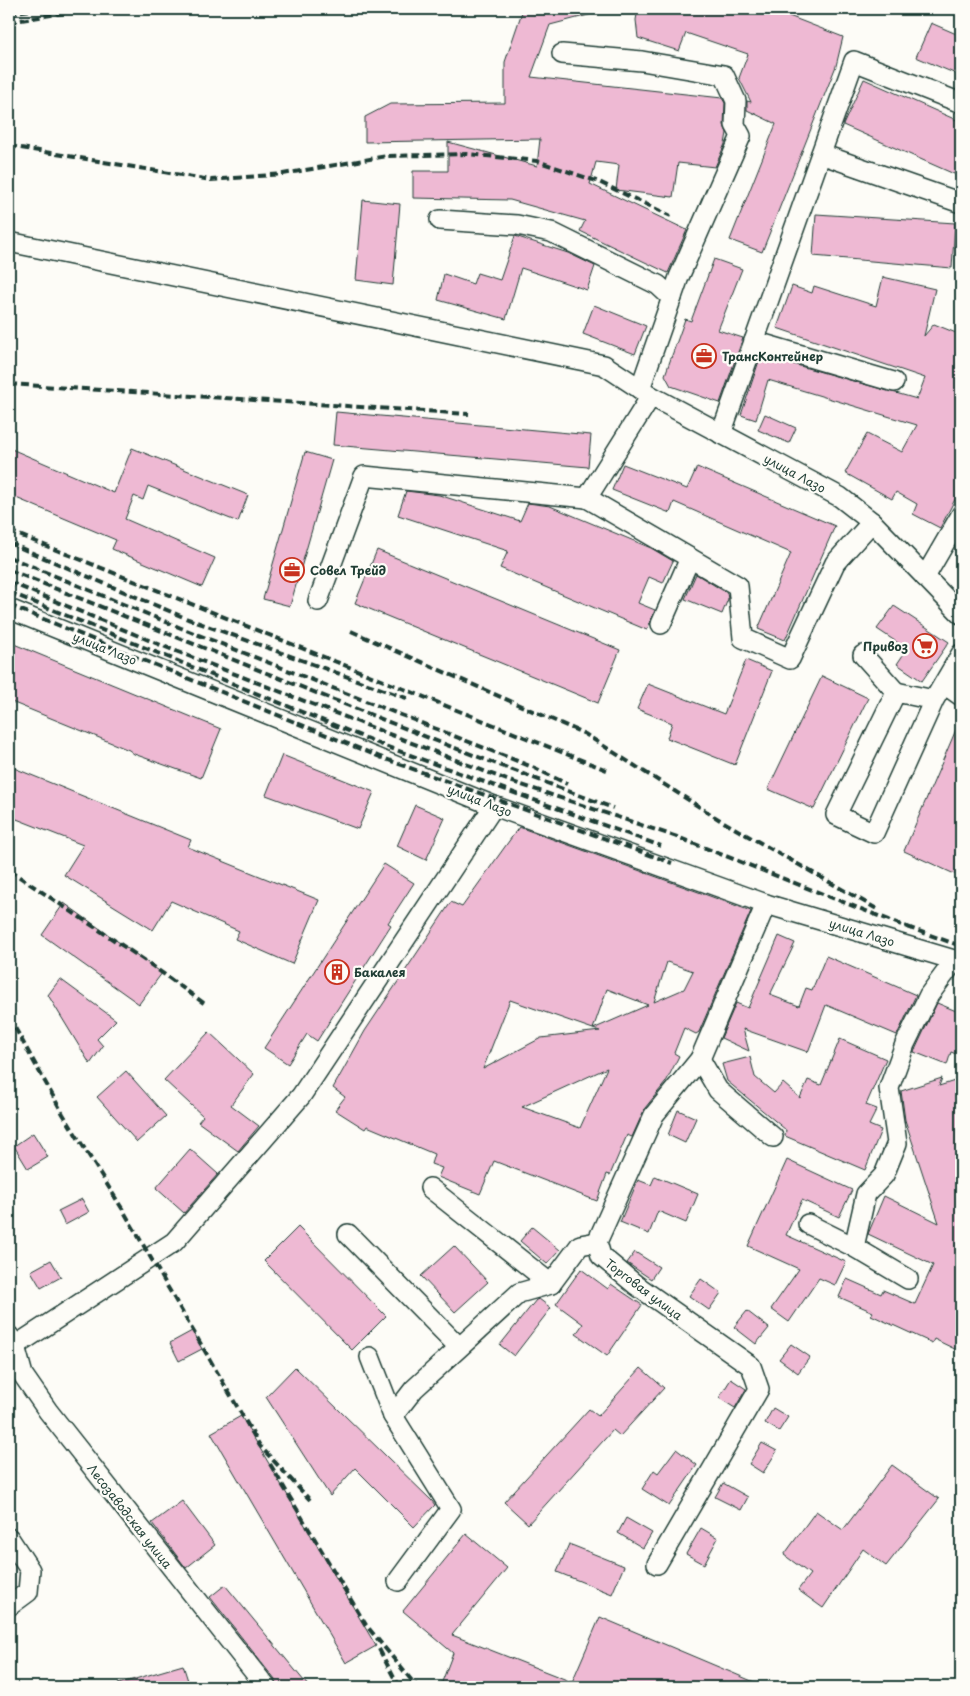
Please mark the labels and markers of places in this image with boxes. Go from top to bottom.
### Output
office icon: ТрансКонтейнер [691,343,717,369]
place label: ТрансКонтейнер [722,347,823,365]
office icon: Совел Трейд [279,557,305,583]
place label: Совел Трейд [310,561,386,579]
supermarket icon: Привоз [912,633,938,659]
place label: Привоз [863,637,908,655]
building icon: Бакалея [324,959,350,985]
place label: Бакалея [354,963,406,981]

